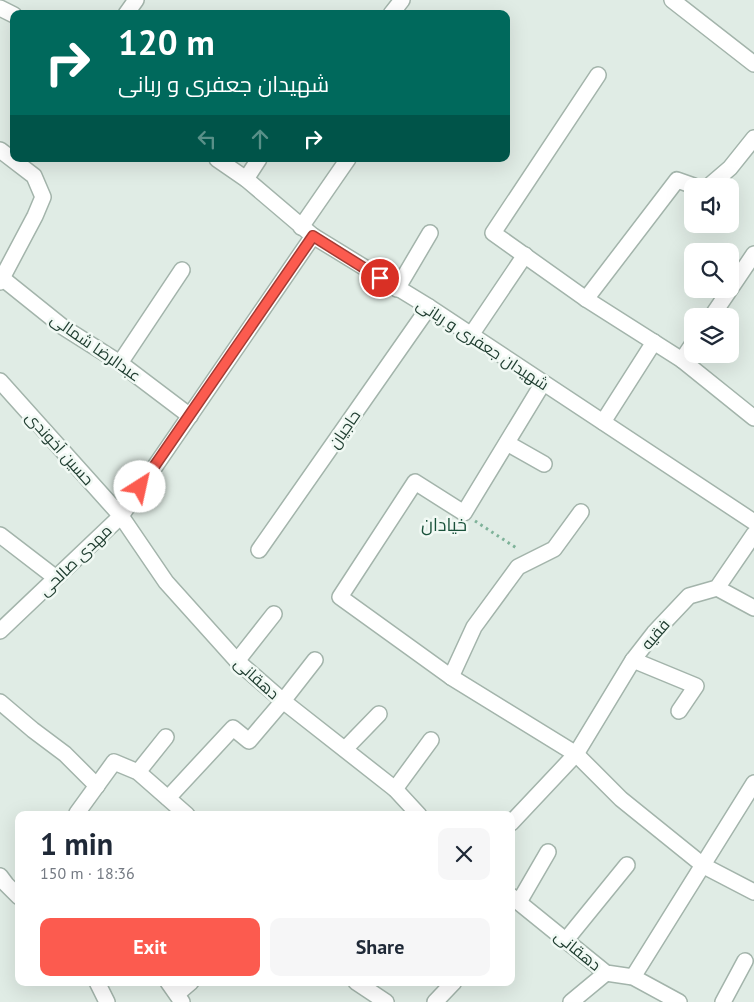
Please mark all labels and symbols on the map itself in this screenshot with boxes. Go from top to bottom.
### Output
pin [359,257,401,299]
street label: شهیدان جعفری و ربانی [413,294,553,395]
street label: عبدالرضا شمالی [46,309,145,386]
street label: حاجیان [324,406,365,453]
street label: حسین آخوندی [21,407,98,490]
position arrow [113,460,165,512]
district label: خیادان [421,513,467,536]
street label: مهدی صالحی [34,520,116,601]
street label: فقیه [636,615,674,653]
street label: دهقانی [230,653,284,704]
street label: دهقانی [550,925,605,975]

